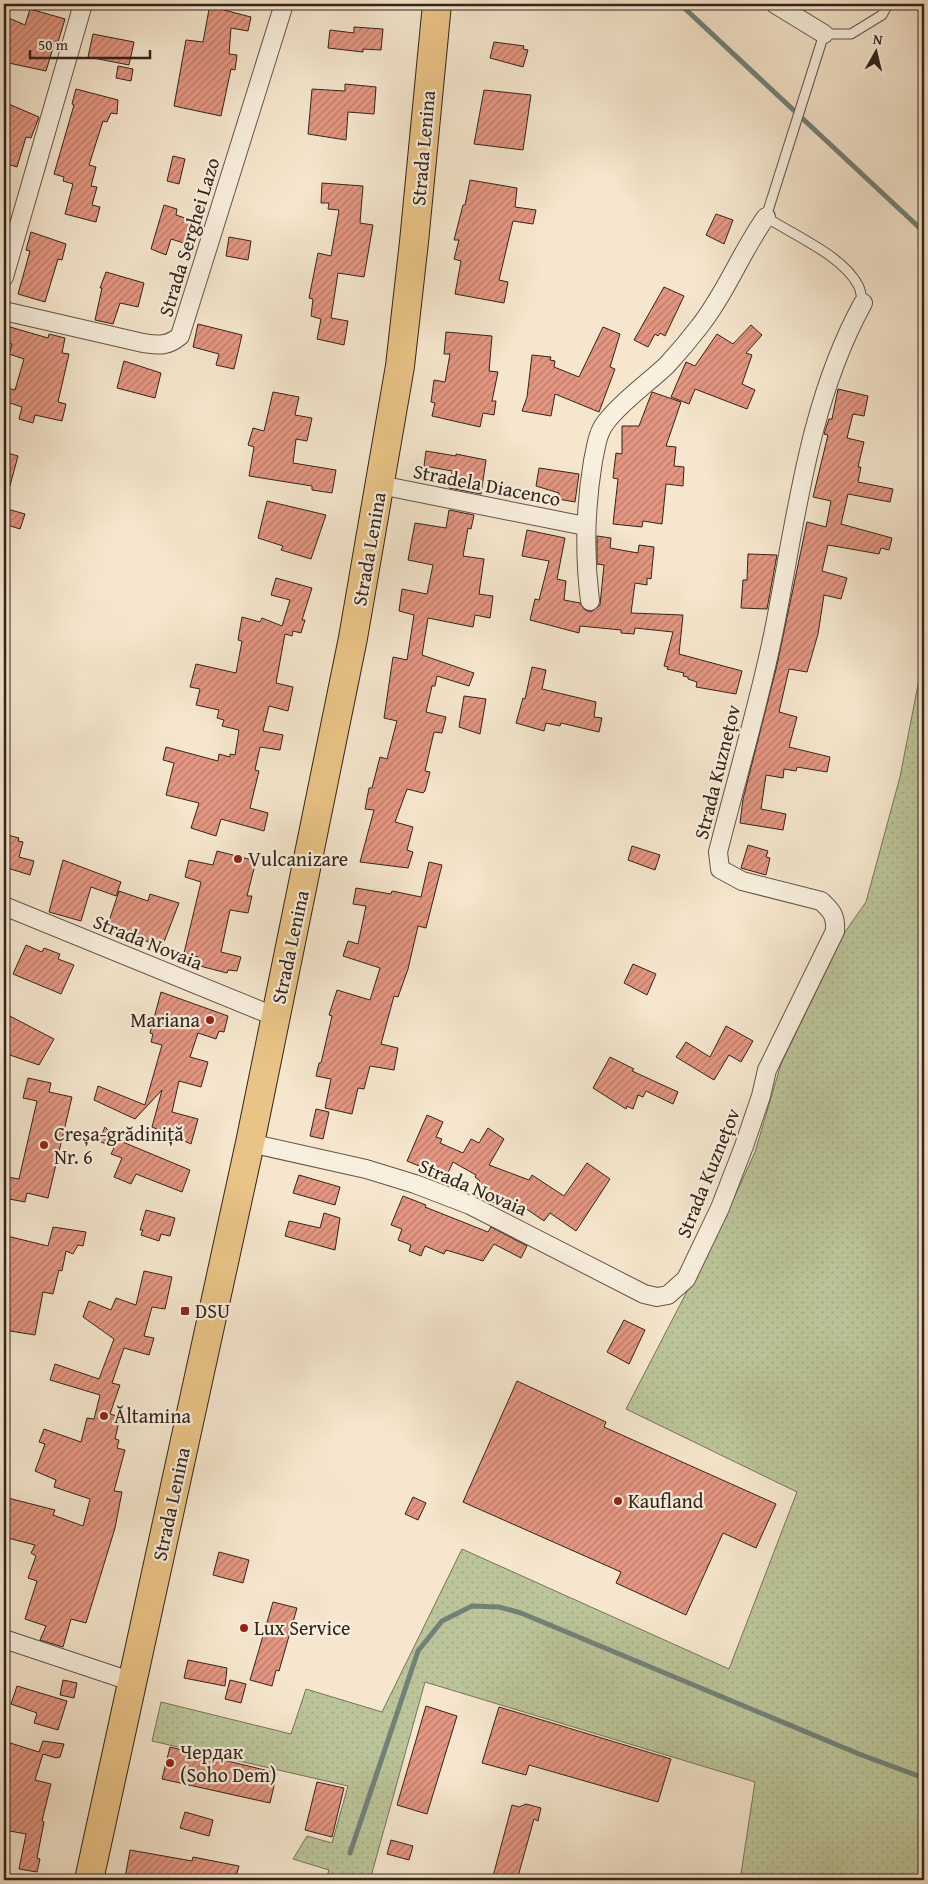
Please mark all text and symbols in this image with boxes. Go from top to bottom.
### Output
scale bar [30,28,150,60]
north arrow [850,28,900,78]
text: N [872,29,884,50]
text: 50 m [38,34,69,55]
street label: Strada Lenina [403,89,442,207]
street label: Strada Serghei Lazo [151,154,227,320]
street label: Stradela Diacenco [411,456,563,513]
street label: Strada Lenina [344,489,393,608]
street label: Strada Kuznețov [686,702,747,842]
place label: Vulcanizare [248,844,348,873]
marker: Vulcanizare [232,853,244,865]
street label: Strada Lenina [263,887,316,1006]
street label: Strada Novaia [89,906,208,977]
place label: Mariana [130,1005,201,1034]
marker: Mariana [204,1014,216,1026]
street label: Strada Kuznețov [668,1104,747,1242]
place label: Creșa-grădiniță Nr. 6 [54,1119,184,1171]
marker: Creșa-grădiniță Nr. 6 [38,1139,50,1151]
street label: Strada Novaia [414,1151,533,1223]
place label: DSU [195,1296,230,1325]
marker: DSU [179,1305,191,1317]
place label: Ăltamina [114,1401,191,1430]
marker: Ăltamina [98,1410,110,1422]
street label: Strada Lenina [144,1444,197,1563]
place label: Kaufland [628,1486,704,1515]
marker: Kaufland [612,1495,624,1507]
place label: Lux Service [254,1613,350,1642]
marker: Lux Service [238,1622,250,1634]
place label: Чердак (Soho Dem) [180,1737,277,1789]
marker: Чердак (Soho Dem) [164,1757,176,1769]

